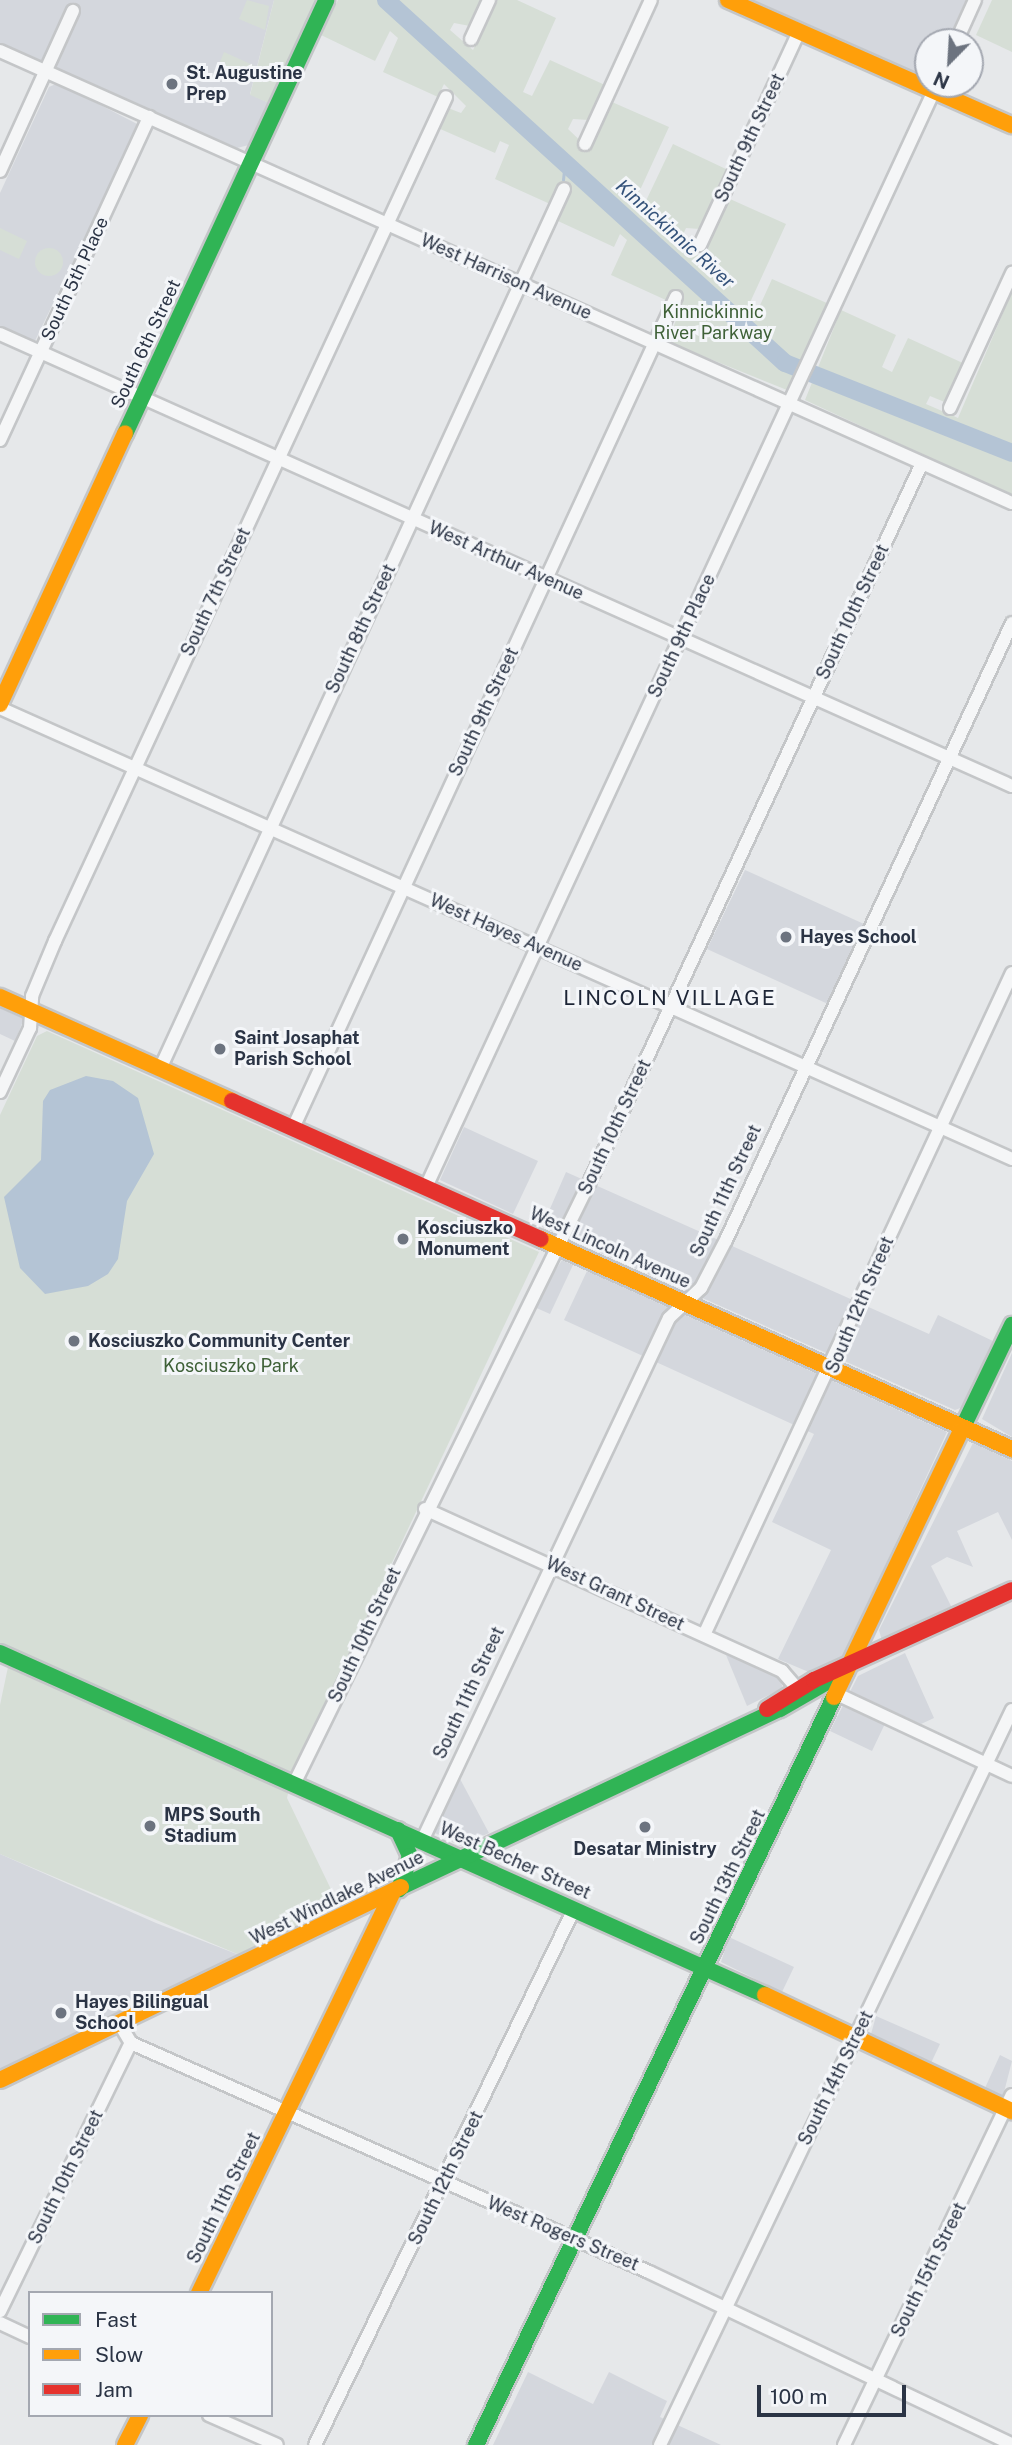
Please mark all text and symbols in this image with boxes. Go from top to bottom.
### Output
north arrow [914,28,984,98]
place label: St. Augustine Prep [186,63,303,106]
text: N [930,67,953,93]
street label: South 9th Street [711,70,789,206]
marker: St. Augustine Prep [164,76,180,92]
water label: Kinnickinnic River [611,175,739,293]
street label: South 5th Place [37,214,113,344]
street label: West Harrison Avenue [417,230,595,324]
street label: South 6th Street [107,276,185,412]
park label: Kinnickinnic River Parkway [654,302,772,344]
street label: West Arthur Avenue [425,517,587,605]
street label: South 7th Street [177,524,255,660]
street label: South 10th Street [812,541,894,683]
street label: South 8th Street [322,561,400,697]
street label: South 9th Place [644,571,720,701]
street label: South 9th Street [445,644,523,780]
street label: West Hayes Avenue [426,890,586,976]
place label: Hayes School [800,926,917,948]
marker: Hayes School [778,929,794,945]
district label: LINCOLN VILLAGE [565,985,775,1011]
place label: Saint Josaphat Parish School [234,1028,360,1070]
marker: Saint Josaphat Parish School [212,1041,228,1057]
street label: South 10th Street [574,1056,656,1198]
street label: South 11th Street [686,1121,766,1261]
street label: West Lincoln Avenue [526,1203,694,1293]
place label: Kosciuszko Monument [417,1218,513,1260]
marker: Kosciuszko Monument [395,1231,411,1247]
street label: South 12th Street [821,1233,899,1377]
place label: Kosciuszko Community Center [88,1330,350,1352]
marker: Kosciuszko Community Center [66,1333,82,1349]
park label: Kosciuszko Park [163,1355,299,1377]
street label: West Grant Street [542,1552,688,1636]
street label: South 10th Street [324,1564,406,1706]
street label: South 11th Street [429,1623,509,1763]
place label: MPS South Stadium [164,1805,260,1848]
street label: South 13th Street [686,1806,770,1948]
marker: MPS South Stadium [142,1818,158,1834]
street label: West Becher Street [436,1818,594,1904]
marker: Desatar Ministry [637,1819,653,1835]
place label: Desatar Ministry [573,1838,717,1860]
street label: West Windlake Avenue [246,1846,428,1950]
place label: Hayes Bilingual School [75,1992,209,2035]
marker: Hayes Bilingual School [53,2005,69,2021]
street label: South 14th Street [794,2007,878,2149]
street label: South 10th Street [24,2106,108,2248]
street label: South 12th Street [404,2107,488,2249]
street label: South 11th Street [183,2129,265,2267]
street label: West Rogers Street [484,2192,642,2276]
street label: South 15th Street [887,2199,971,2341]
legend [28,2291,273,2417]
text: Fast [95,2307,137,2332]
text: Slow [95,2342,143,2367]
scale bar [760,2372,909,2416]
text: Jam [95,2377,133,2402]
text: 100 m [770,2384,827,2409]

